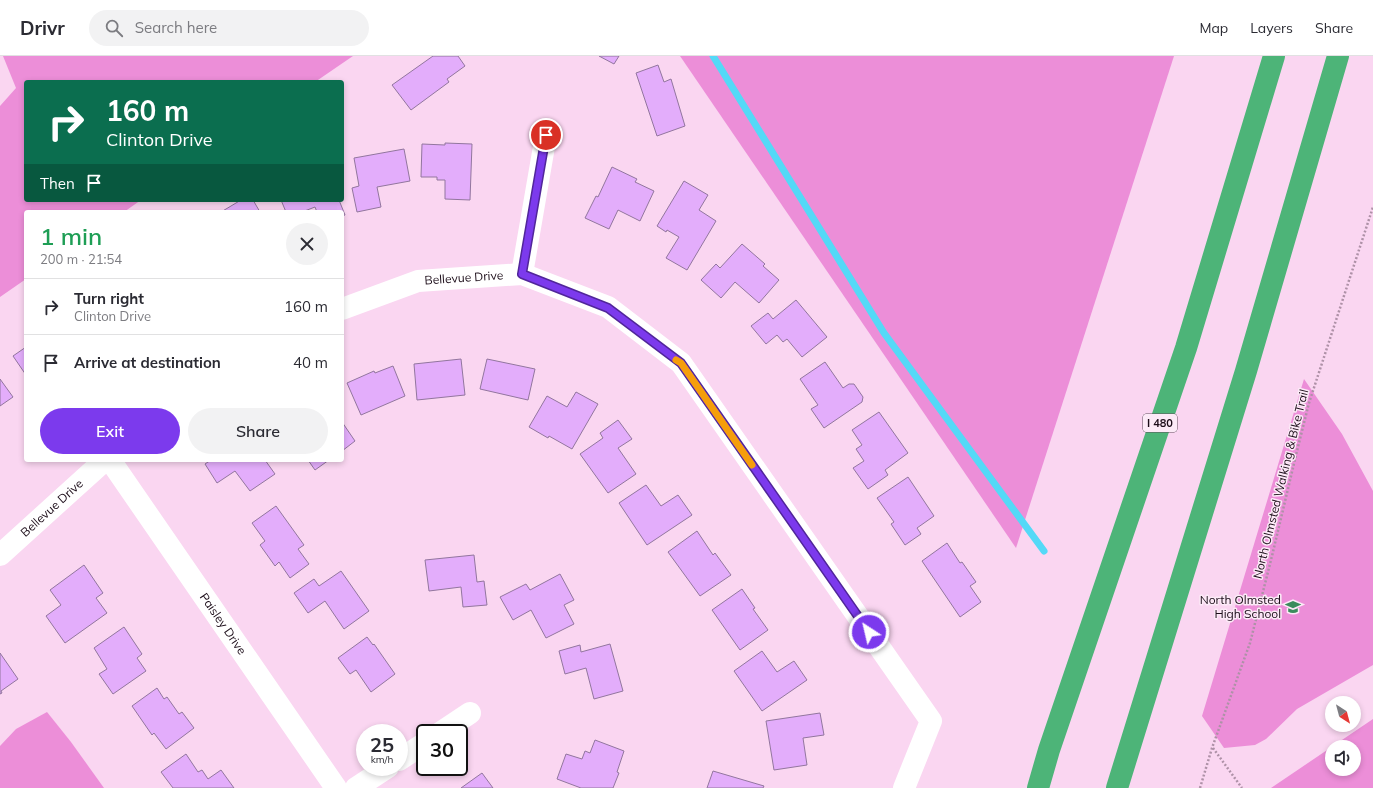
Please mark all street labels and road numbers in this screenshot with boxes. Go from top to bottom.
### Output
street label: Bellevue Drive [424,267,504,288]
street label: North Olmsted Walking & Bike Trail [1250,387,1311,580]
road number: I 480 [1143,414,1177,432]
street label: Bellevue Drive [17,476,86,540]
street label: Paisley Drive [197,590,250,657]

